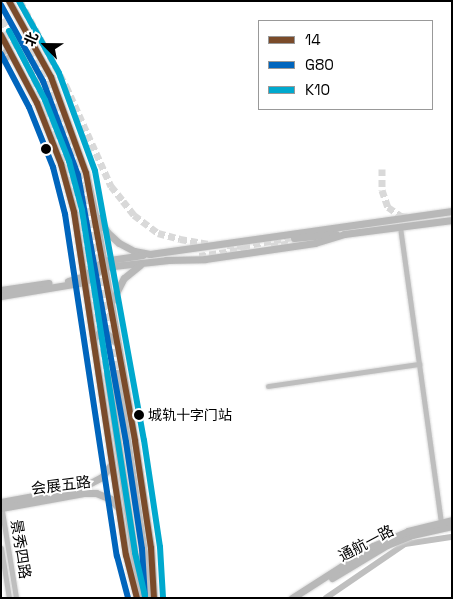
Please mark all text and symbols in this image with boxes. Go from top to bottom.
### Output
north arrow [20,20,70,70]
legend [258,20,433,110]
text: 北 [20,29,42,49]
text: 14 [305,30,321,49]
text: G80 [305,55,334,74]
text: K10 [305,80,330,99]
unlabelled marker [41,144,51,154]
place label: 城轨十字门站 [148,407,232,423]
marker: 城轨十字门站 [134,410,144,420]
street label: 会展五路 [30,472,92,498]
street label: 景秀四路 [7,518,35,580]
street label: 通航一路 [335,521,397,565]

